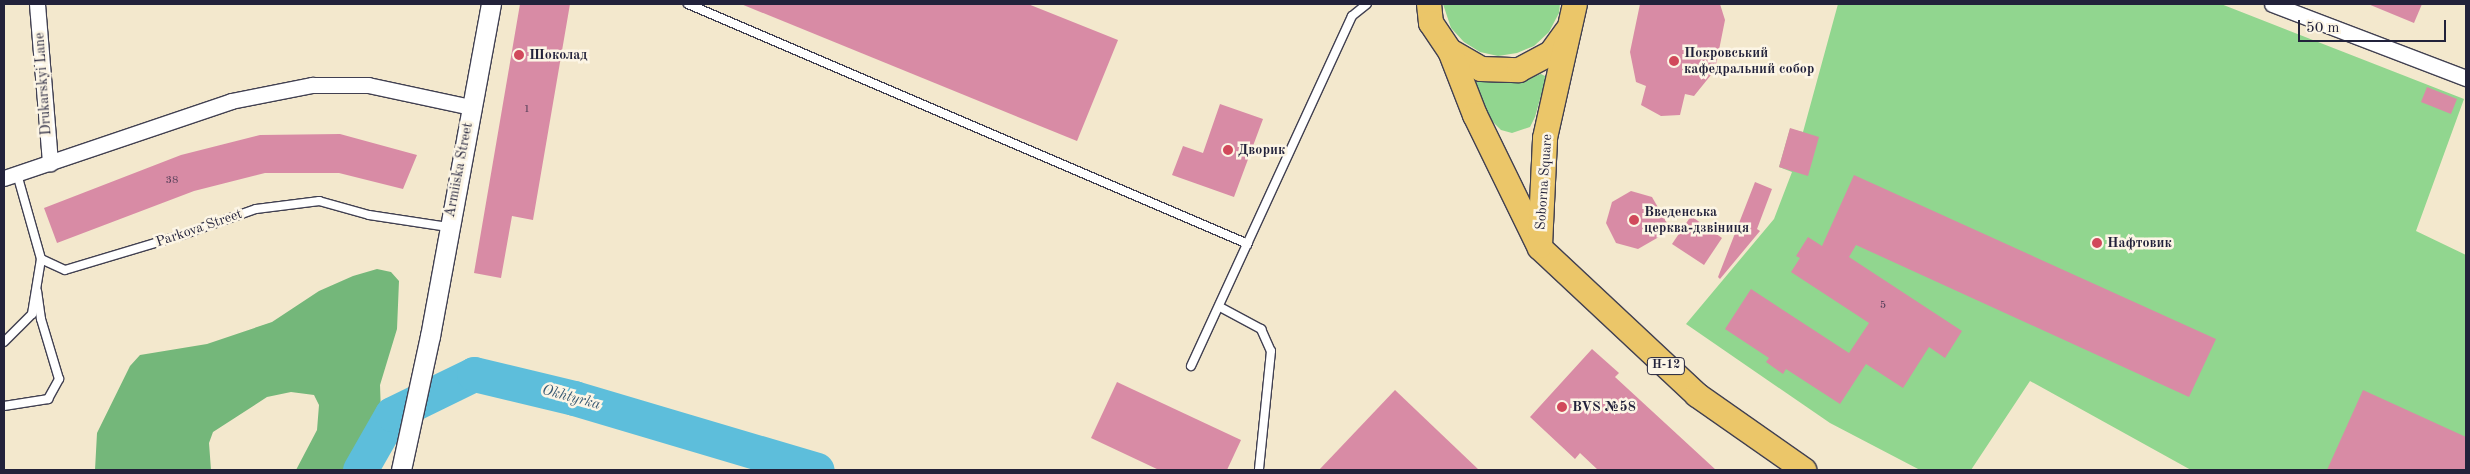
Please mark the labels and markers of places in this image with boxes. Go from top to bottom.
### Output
place label: Покровський кафедральний собор [1684,45,1814,78]
place label: Шоколад [529,47,588,63]
marker: Шоколад [513,49,525,61]
marker: Покровський кафедральний собор [1668,55,1680,67]
place label: Дворик [1238,142,1285,158]
marker: Дворик [1222,144,1234,156]
place label: Введенська церква-дзвіниця [1644,204,1749,236]
marker: Введенська церква-дзвіниця [1628,214,1640,226]
place label: Нафтовик [2107,235,2172,251]
marker: Нафтовик [2091,237,2103,249]
place label: BVS №58 [1572,399,1636,415]
marker: BVS №58 [1556,401,1568,413]

